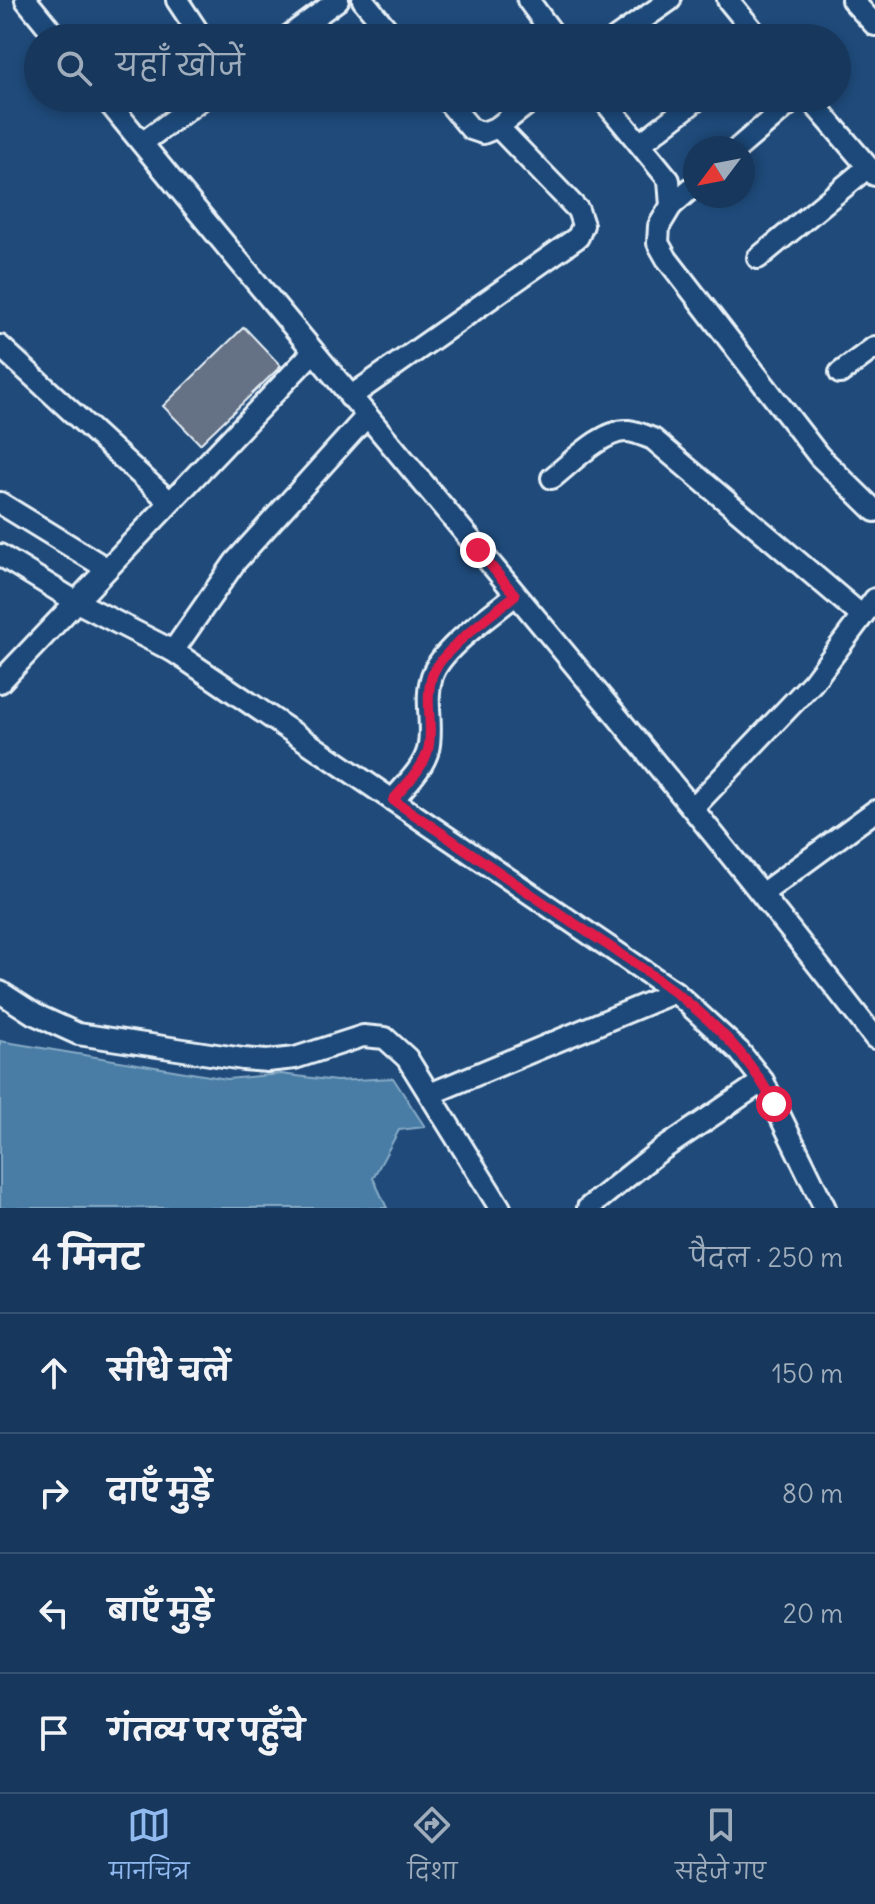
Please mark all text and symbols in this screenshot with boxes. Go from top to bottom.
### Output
search box [24,24,851,112]
icon: search [52,46,96,90]
text: यहाँ खोजें [116,46,244,84]
north arrow [683,136,755,208]
route end [460,532,496,568]
route start [756,1086,792,1122]
text: 4 मिनट [32,1235,142,1278]
text: पैदल · 250 m [689,1241,843,1274]
icon: ahead [32,1351,76,1395]
text: सीधे चलें [108,1351,230,1389]
text: 150 m [772,1357,843,1390]
icon: right [32,1471,76,1515]
text: दाएँ मुड़ें [108,1471,212,1509]
text: 80 m [782,1477,843,1510]
icon: left [32,1591,76,1635]
text: बाएँ मुड़ें [108,1591,213,1629]
text: 20 m [783,1597,843,1630]
icon: arrive [32,1711,76,1755]
text: गंतव्य पर पहुँचे [108,1711,305,1749]
tab: मानचित्र [109,1803,190,1896]
tab: दिशा [407,1803,457,1896]
tab: सहेजे गए [675,1803,766,1896]

